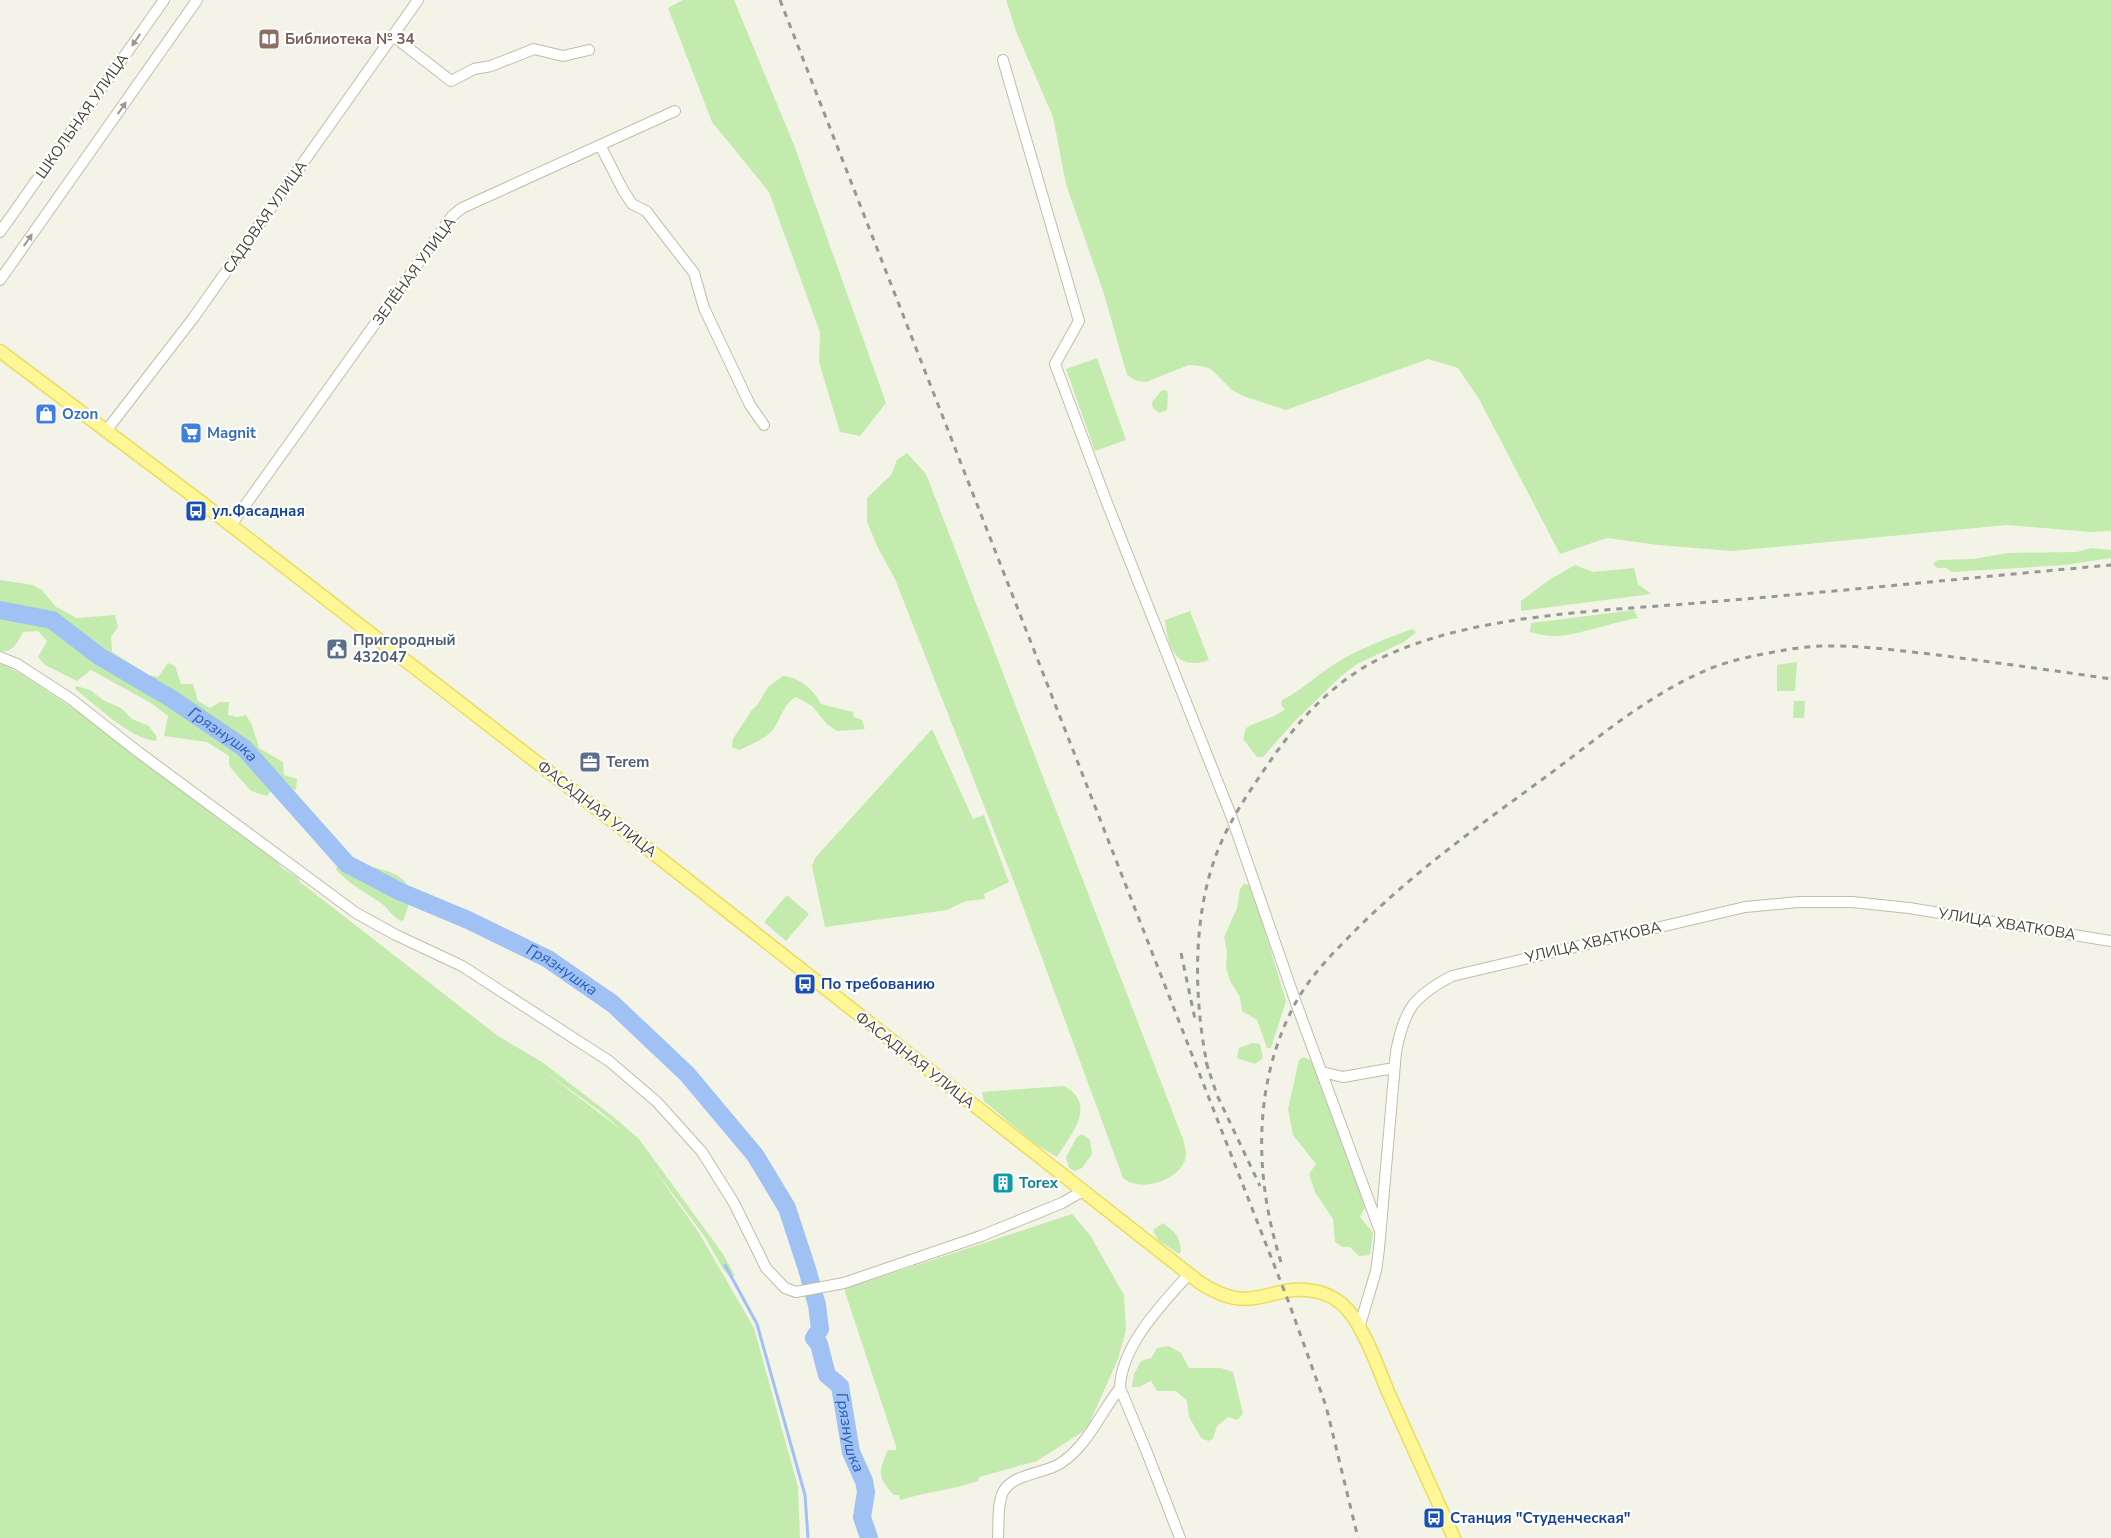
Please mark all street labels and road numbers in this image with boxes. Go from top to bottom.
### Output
street label: ШКОЛЬНАЯ УЛИЦА [31,49,133,183]
street label: САДОВАЯ УЛИЦА [219,157,311,277]
street label: ЗЕЛЁНАЯ УЛИЦА [368,213,460,329]
street label: ФАСАДНАЯ УЛИЦА [533,756,661,862]
street label: УЛИЦА ХВАТКОВА [1936,903,2077,945]
street label: УЛИЦА ХВАТКОВА [1522,917,1663,968]
street label: ФАСАДНАЯ УЛИЦА [851,1007,979,1113]

